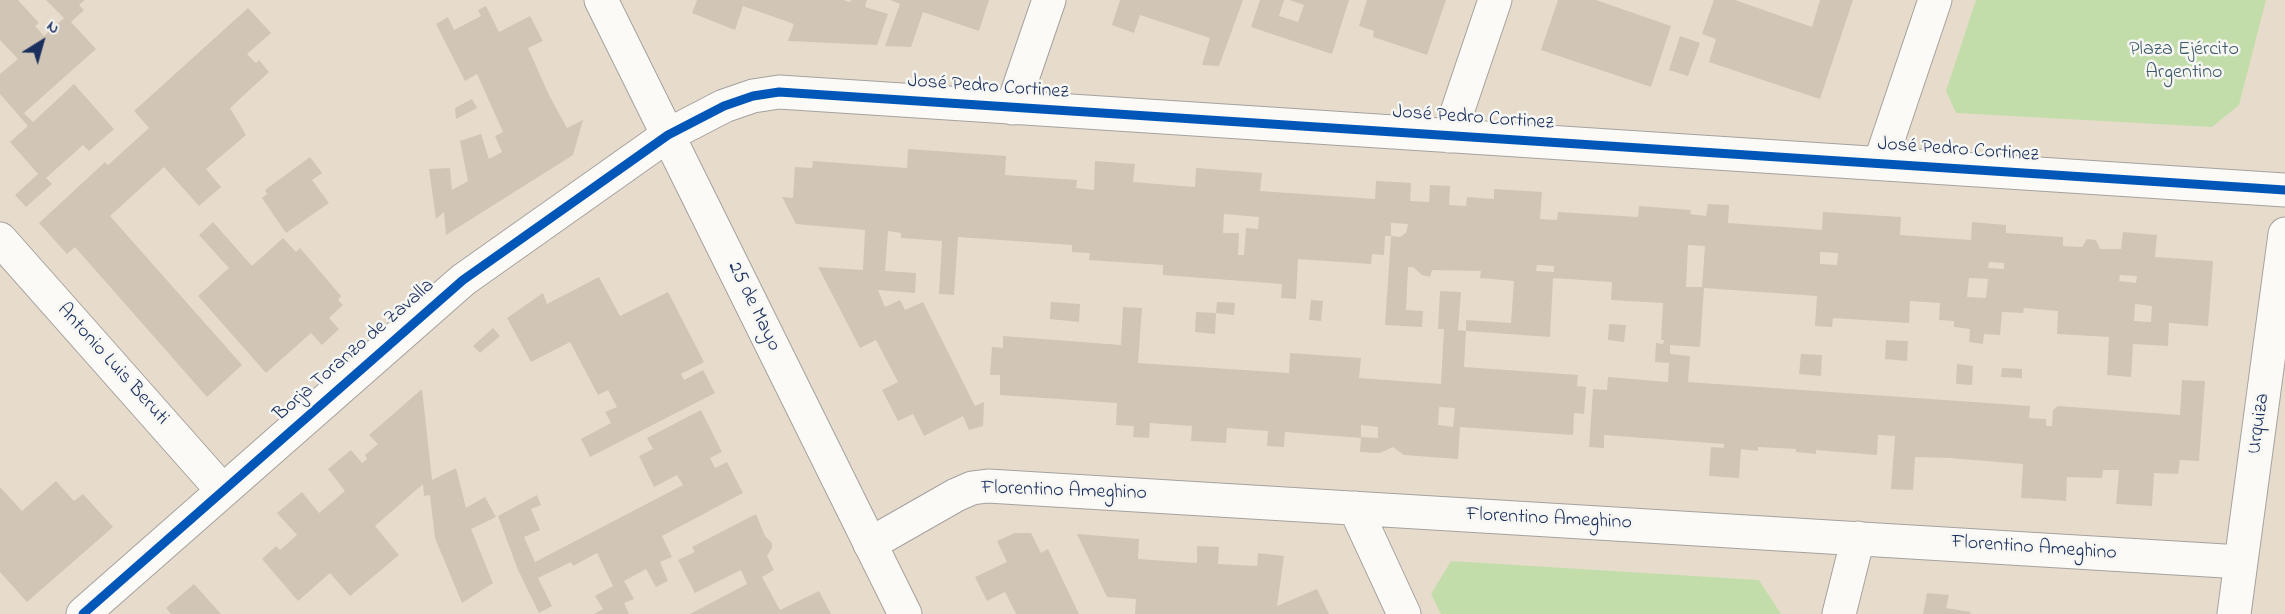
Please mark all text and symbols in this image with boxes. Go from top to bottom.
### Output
north arrow [12,12,72,72]
text: N [41,15,64,40]
park label: Plaza Ejército Argentino [2129,39,2239,86]
street label: José Pedro Cortinez [907,70,1069,106]
street label: José Pedro Cortinez [1392,101,1554,137]
street label: José Pedro Cortinez [1877,133,2039,169]
street label: 25 de Mayo [721,258,785,356]
street label: Borja Toranzo de Zavalla [270,275,440,427]
street label: Antonio Luis Beruti [51,299,173,431]
street label: Urquiza [2244,392,2276,456]
street label: Florentino Ameghino [981,477,1147,507]
street label: Florentino Ameghino [1466,504,1632,536]
street label: Florentino Ameghino [1951,531,2117,567]

